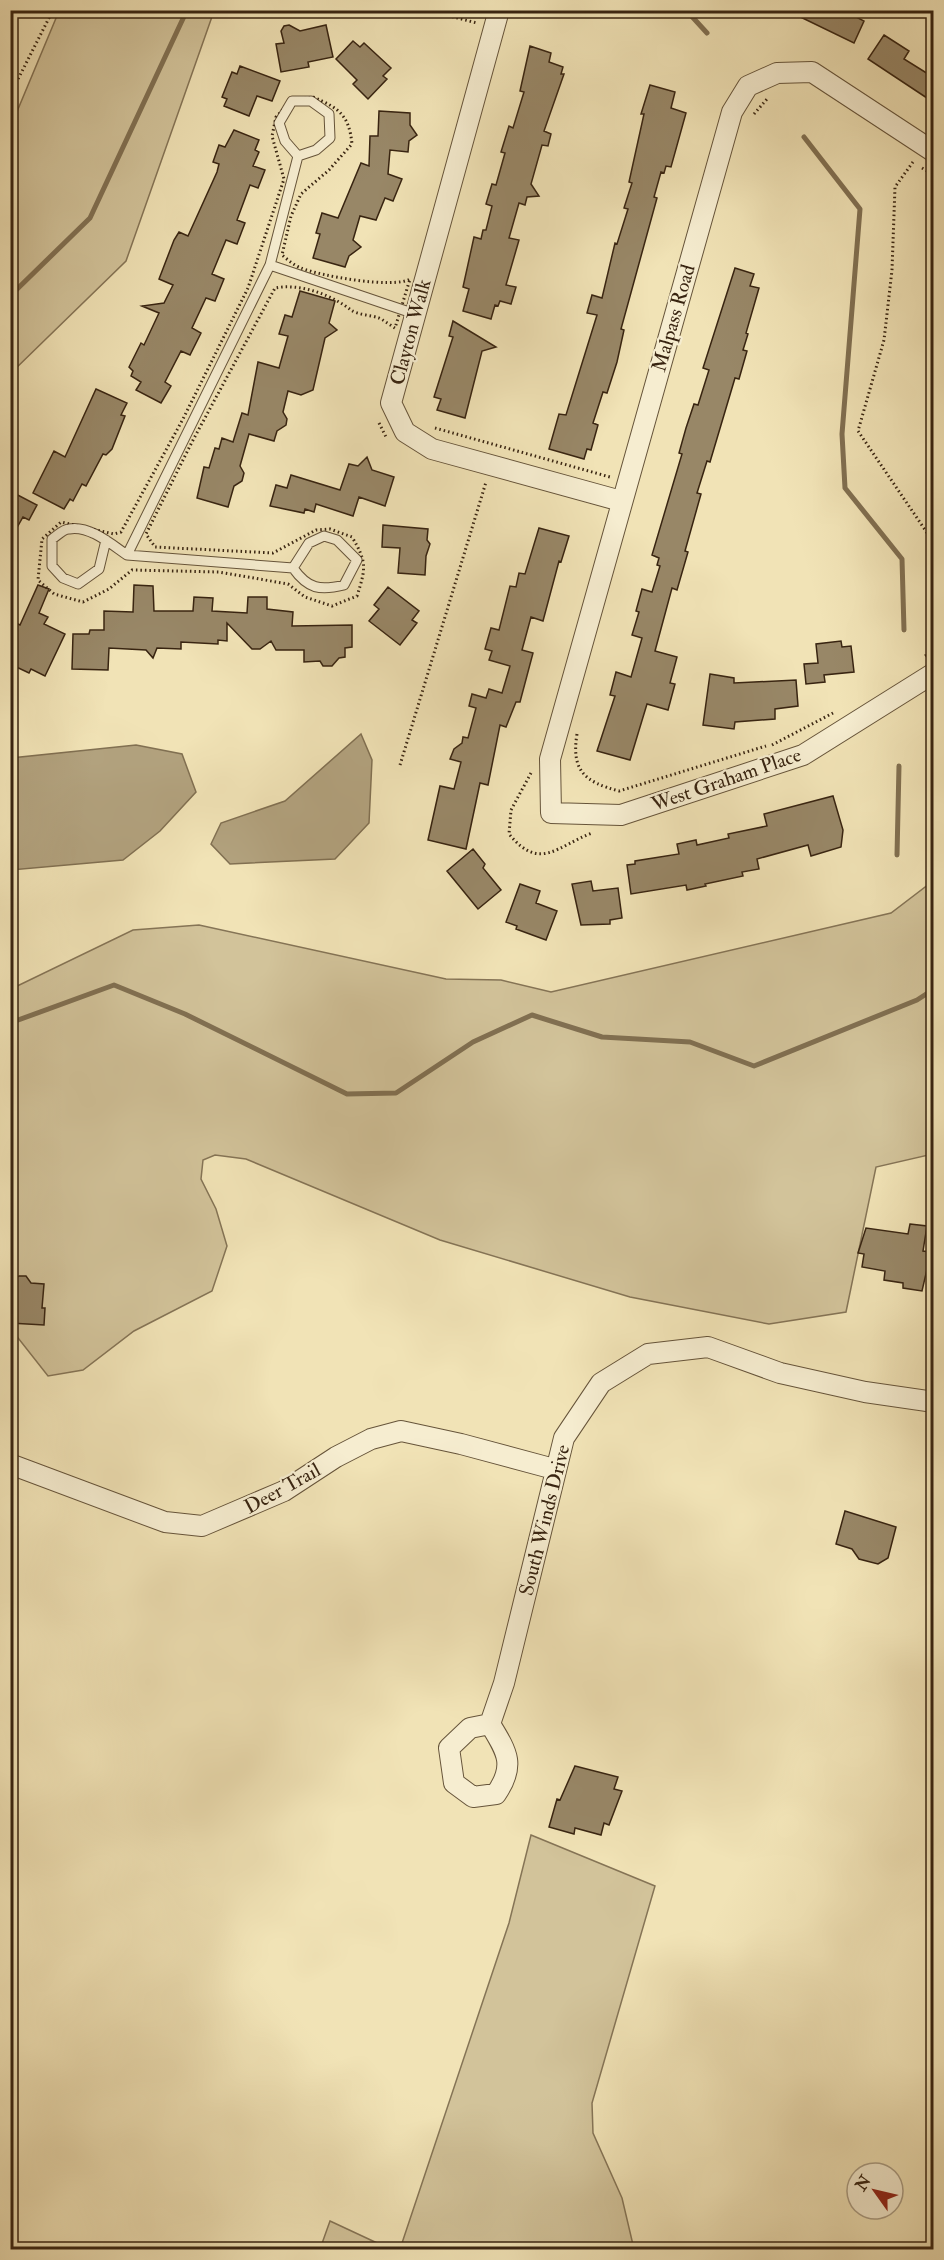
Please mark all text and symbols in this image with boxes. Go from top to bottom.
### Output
street label: Malpass Road [646,261,702,375]
street label: Clayton Walk [384,276,437,388]
street label: West Graham Place [647,742,804,817]
street label: South Winds Drive [514,1442,575,1598]
street label: Deer Trail [240,1457,325,1520]
north arrow [845,2161,905,2221]
text: N [851,2171,876,2196]

